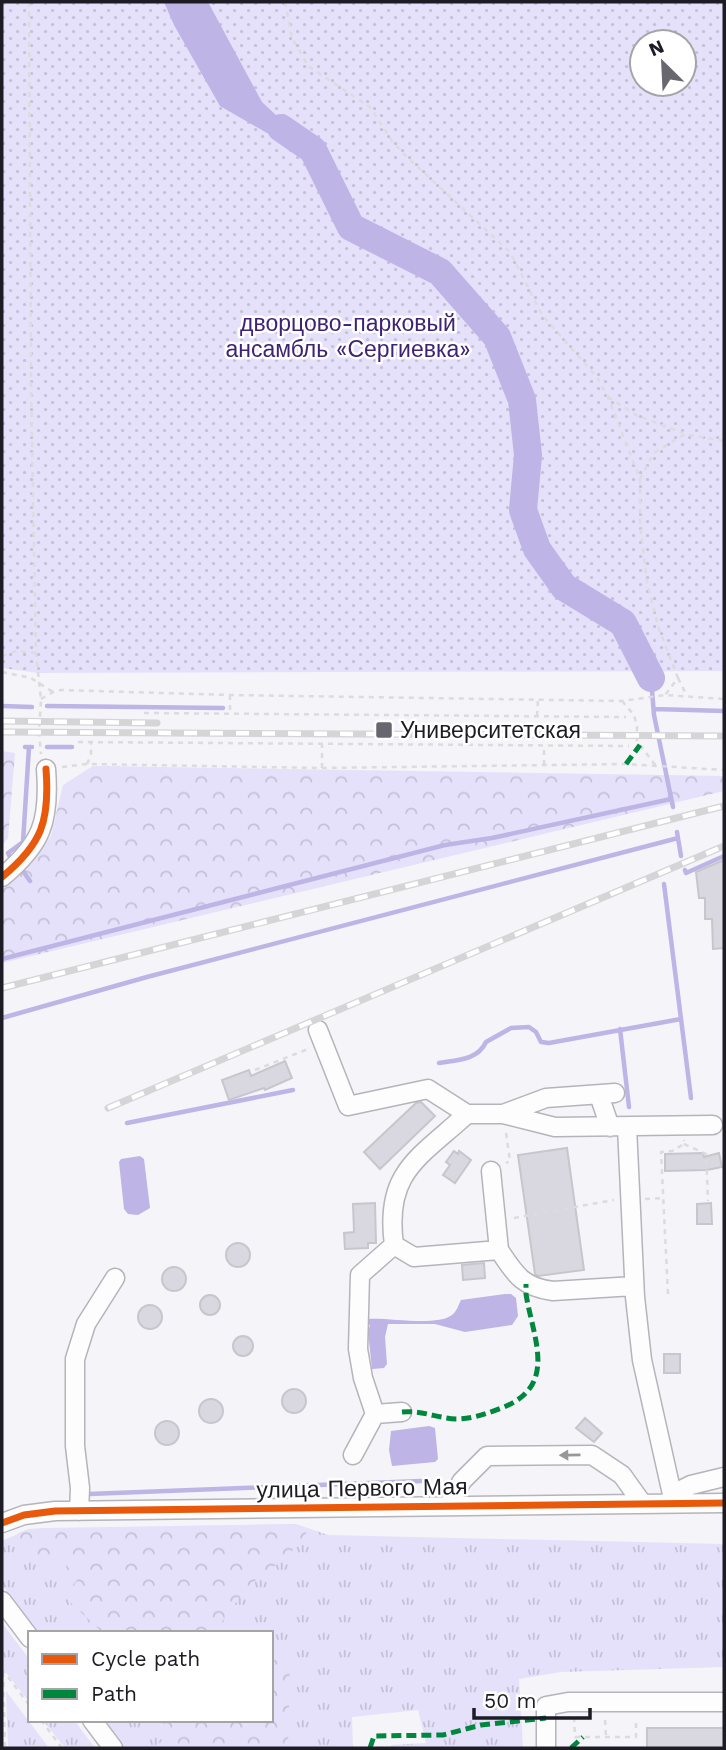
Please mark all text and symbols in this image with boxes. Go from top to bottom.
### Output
north arrow [628,28,698,98]
text: N [645,35,667,61]
park label: дворцово-парковый ансамбль «Сергиевка» [225,310,471,363]
place label: Университетская [400,717,581,744]
marker: Университетская [374,720,394,740]
one-way arrow [559,1449,581,1461]
street label: улица Первого Мая [256,1473,468,1504]
legend [28,1631,273,1722]
text: Cycle path [91,1646,200,1671]
scale bar [474,1676,590,1720]
text: Path [91,1681,137,1706]
text: 50 m [484,1688,536,1713]

